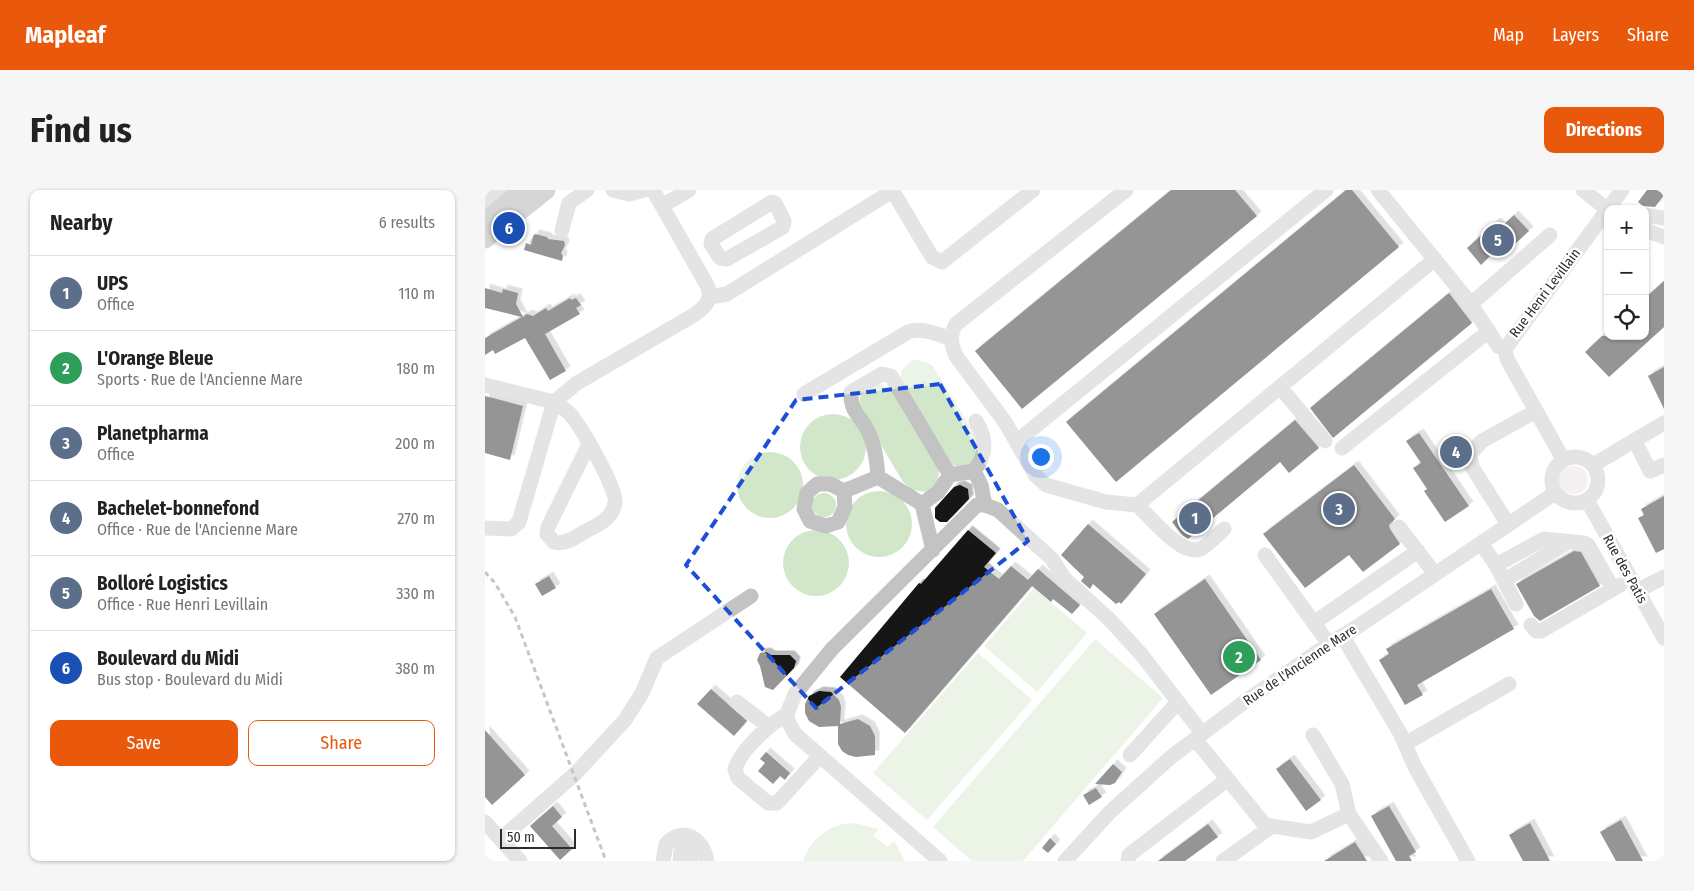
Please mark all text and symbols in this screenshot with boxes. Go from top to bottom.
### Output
text: Mapleaf [25,21,105,49]
text: Map [1493,24,1524,46]
text: Layers [1552,24,1599,46]
text: Share [1627,24,1669,46]
button: Directions [1544,107,1664,153]
text: Find us [30,109,132,151]
map controls [1604,205,1649,340]
button: + [1604,205,1649,250]
pin: 6 [493,209,525,247]
text: Nearby [50,210,112,236]
text: 6 results [379,213,435,232]
pin: 5 [1482,221,1514,259]
street label: Rue Henri Levillain [1506,245,1584,341]
button: − [1604,250,1649,295]
text: UPS [97,272,128,295]
text: 1 [63,284,69,303]
text: 110 m [398,284,435,303]
text: Office [97,295,135,314]
button: locate [1604,295,1649,340]
text: L'Orange Bleue [97,347,213,370]
text: 2 [62,359,70,378]
text: 180 m [396,359,435,378]
text: Sports · Rue de l'Ancienne Mare [97,370,303,389]
text: Planetpharma [97,422,209,445]
pin: 4 [1440,433,1472,471]
text: 3 [62,434,70,453]
text: 200 m [395,434,435,453]
your location [1028,444,1054,470]
text: Office [97,445,135,464]
pin: 3 [1323,490,1355,528]
text: Bachelet-bonnefond [97,497,259,520]
pin: 1 [1179,499,1211,537]
text: 4 [62,509,70,528]
text: 270 m [397,509,435,528]
text: Office · Rue de l'Ancienne Mare [97,520,298,539]
street label: Rue des Patis [1599,531,1651,607]
text: Bolloré Logistics [97,572,228,595]
text: 5 [62,584,70,603]
text: 330 m [396,584,435,603]
text: Office · Rue Henri Levillain [97,595,268,614]
street label: Rue de l'Ancienne Mare [1240,621,1360,709]
pin: 2 [1223,638,1255,676]
text: Boulevard du Midi [97,647,239,670]
text: 6 [62,659,70,678]
text: 380 m [395,659,435,678]
text: Bus stop · Boulevard du Midi [97,670,283,689]
button: Save [50,720,238,766]
button: Share [248,720,435,766]
scale bar [500,826,576,849]
text: 50 m [507,829,535,846]

